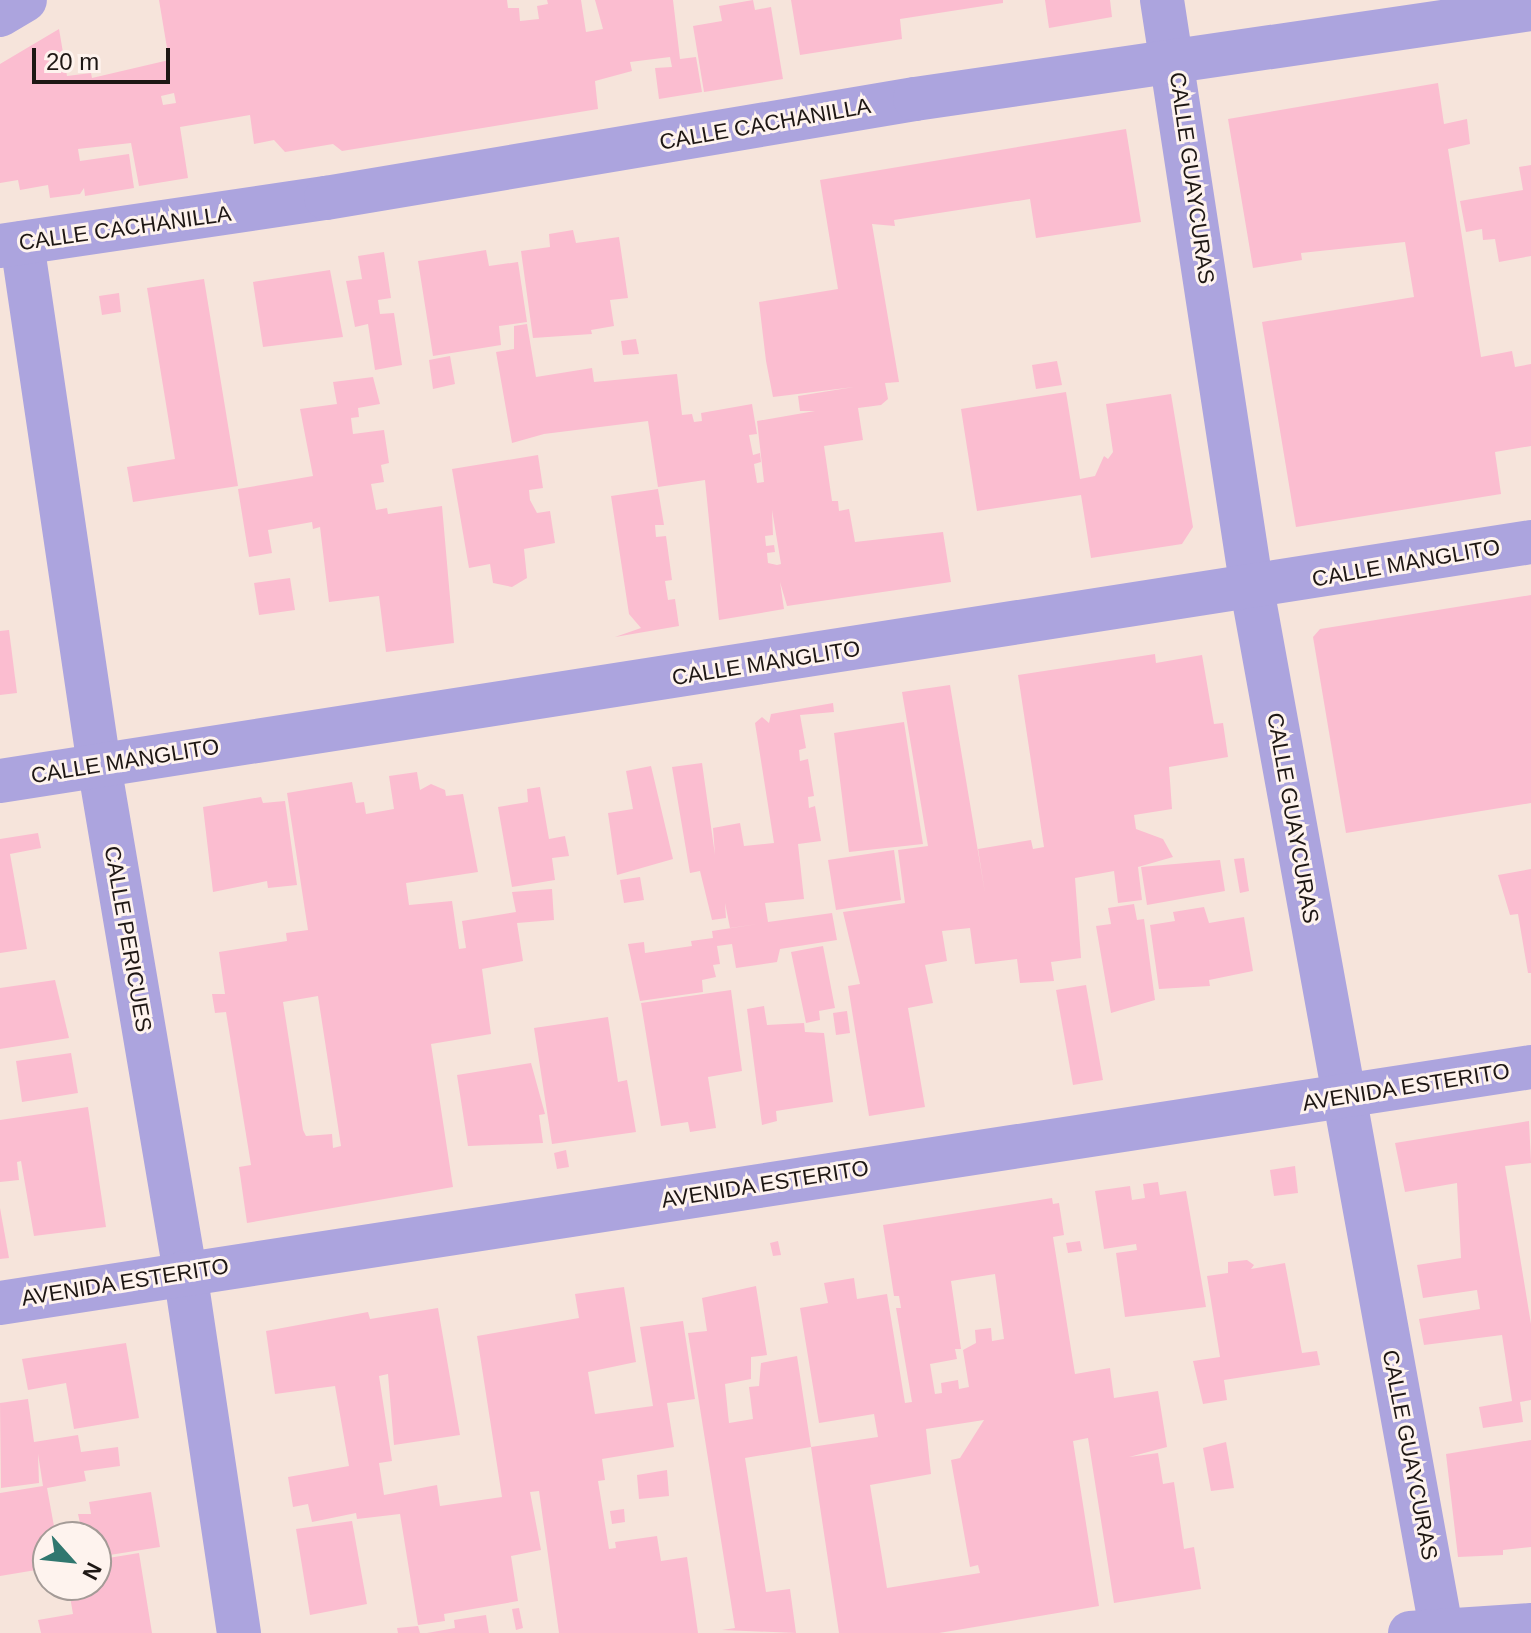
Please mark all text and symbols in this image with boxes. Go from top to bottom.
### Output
scale bar [36,32,174,82]
text: 20 m [46,48,99,75]
street label: CALLE GUAYCURAS [1164,70,1220,286]
street label: CALLE CACHANILLA [657,92,873,156]
street label: CALLE CACHANILLA [17,200,233,256]
street label: CALLE MANGLITO [1310,533,1502,593]
street label: CALLE MANGLITO [670,635,862,691]
street label: CALLE GUAYCURAS [1261,711,1325,925]
street label: CALLE MANGLITO [29,733,221,789]
street label: CALLE PERICUES [99,844,157,1034]
street label: AVENIDA ESTERITO [1300,1057,1512,1117]
street label: AVENIDA ESTERITO [659,1154,871,1214]
street label: AVENIDA ESTERITO [19,1252,231,1312]
street label: CALLE GUAYCURAS [1377,1348,1443,1562]
north arrow [32,1521,112,1601]
text: N [77,1558,107,1584]

